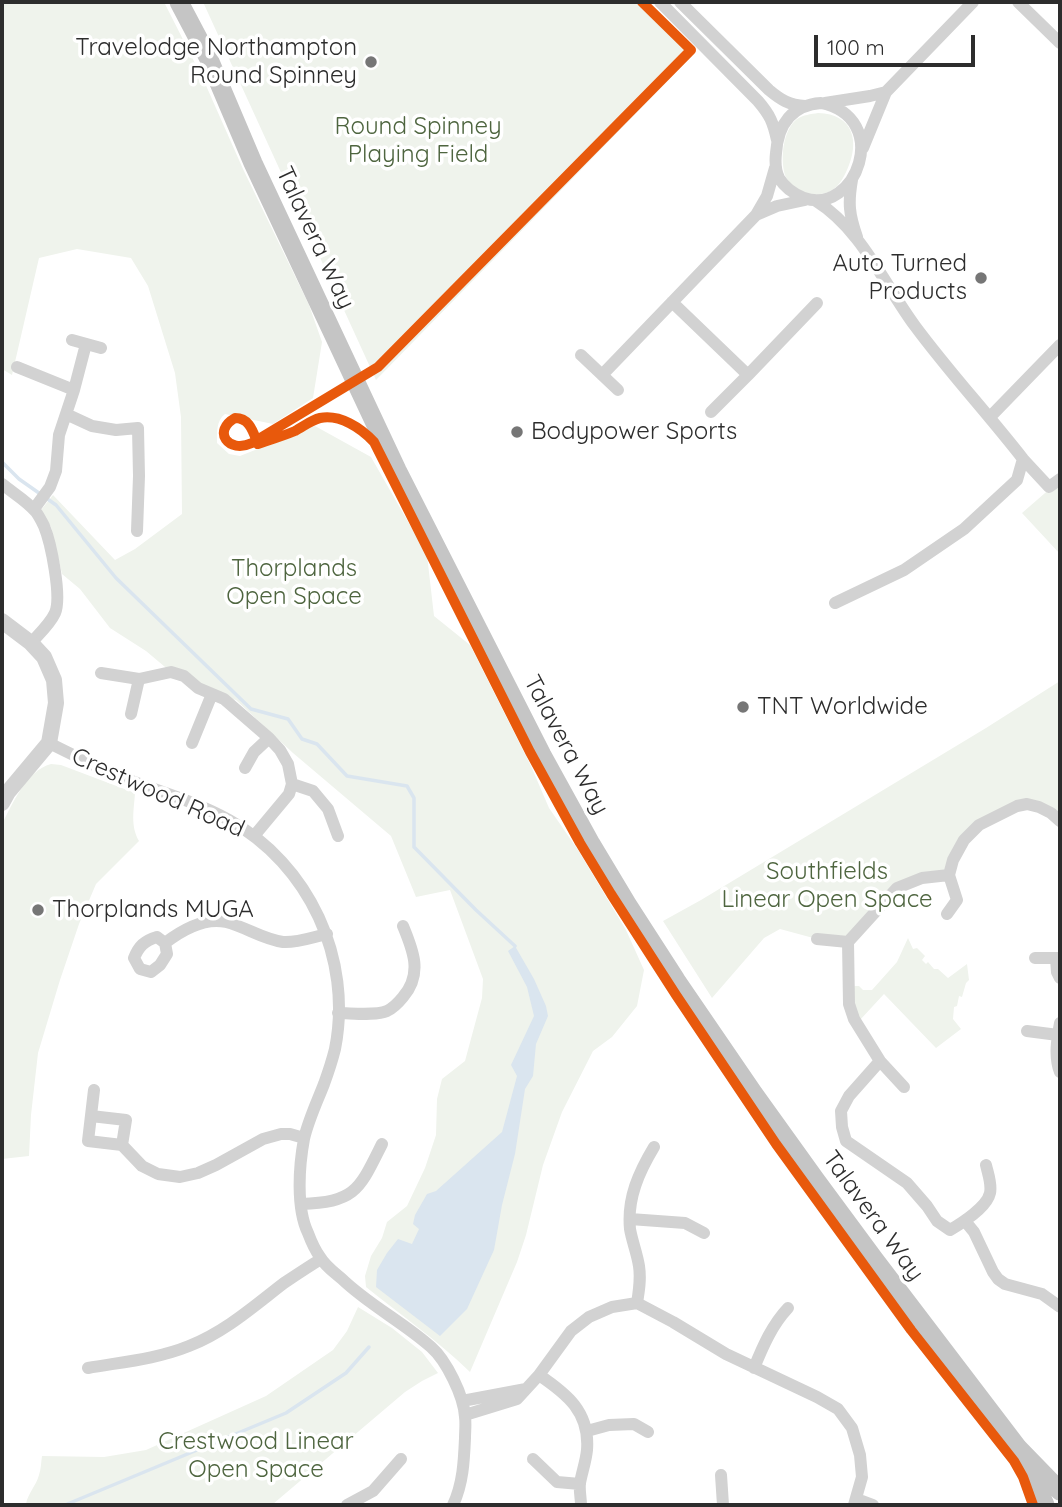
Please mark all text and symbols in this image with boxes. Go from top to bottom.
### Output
scale bar [817,21,978,65]
place label: Travelodge Northampton Round Spinney [75,34,357,90]
text: 100 m [827,34,885,60]
marker: Travelodge Northampton Round Spinney [363,54,379,70]
park label: Round Spinney Playing Field [334,113,502,169]
street label: Talavera Way [269,162,361,314]
place label: Auto Turned Products [833,250,967,306]
marker: Auto Turned Products [973,270,989,286]
place label: Bodypower Sports [531,418,737,446]
marker: Bodypower Sports [509,424,525,440]
park label: Thorplands Open Space [226,555,362,611]
street label: Talavera Way [517,670,615,820]
place label: TNT Worldwide [757,693,928,721]
marker: TNT Worldwide [735,699,751,715]
street label: Crestwood Road [67,742,249,844]
park label: Southfields Linear Open Space [721,858,933,914]
place label: Thorplands MUGA [52,896,254,924]
marker: Thorplands MUGA [30,902,46,918]
street label: Talavera Way [816,1145,930,1287]
park label: Crestwood Linear Open Space [158,1428,354,1484]

